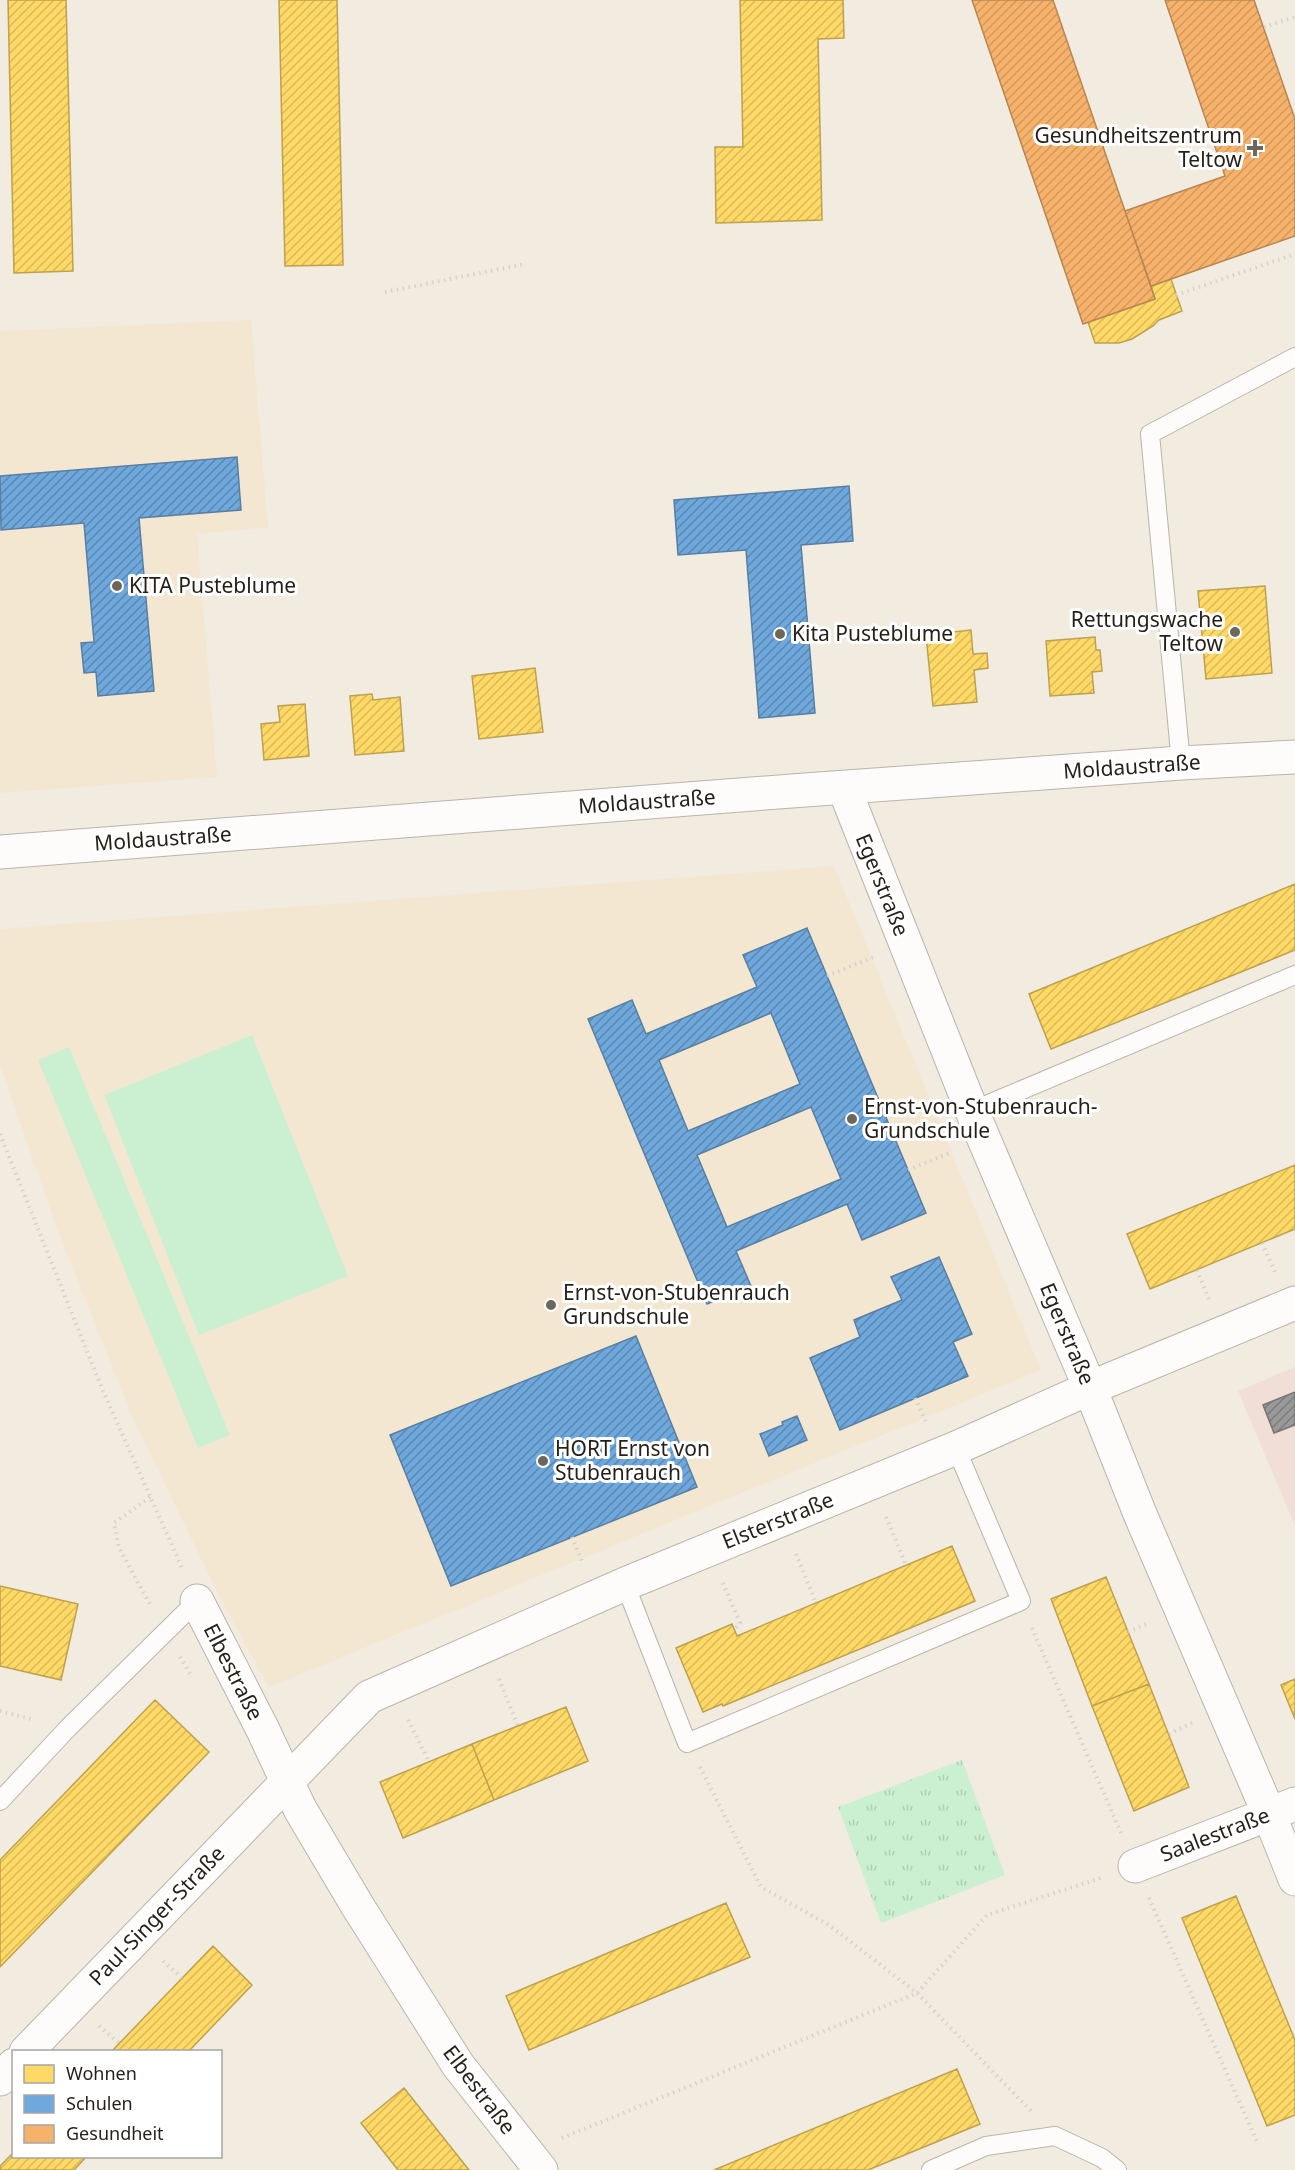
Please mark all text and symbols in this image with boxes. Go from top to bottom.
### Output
place label: Gesundheitszentrum Teltow [1034,121,1242,173]
marker: Gesundheitszentrum Teltow [1246,139,1264,157]
place label: KITA Pusteblume [129,571,296,599]
marker: KITA Pusteblume [110,579,124,593]
place label: Rettungswache Teltow [1071,605,1223,657]
place label: Kita Pusteblume [792,619,953,647]
marker: Rettungswache Teltow [1228,625,1242,639]
marker: Kita Pusteblume [773,627,787,641]
street label: Moldaustraße [1062,747,1202,785]
street label: Moldaustraße [577,782,717,820]
street label: Moldaustraße [93,819,233,857]
street label: Egerstraße [850,829,916,940]
place label: Ernst-von-Stubenrauch- Grundschule [864,1092,1098,1144]
marker: Ernst-von-Stubenrauch- Grundschule [845,1112,859,1126]
place label: Ernst-von-Stubenrauch Grundschule [563,1278,790,1330]
street label: Egerstraße [1034,1278,1102,1389]
marker: Ernst-von-Stubenrauch Grundschule [544,1298,558,1312]
place label: HORT Ernst von Stubenrauch [555,1434,710,1486]
marker: HORT Ernst von Stubenrauch [536,1454,550,1468]
street label: Elsterstraße [718,1485,838,1555]
street label: Elbestraße [198,1619,270,1725]
street label: Saalestraße [1156,1800,1273,1868]
street label: Paul-Singer-Straße [82,1839,230,1991]
street label: Elbestraße [437,2039,522,2140]
legend [12,2050,222,2158]
text: Wohnen [66,2061,137,2085]
text: Schulen [66,2091,133,2115]
text: Gesundheit [66,2121,164,2145]

